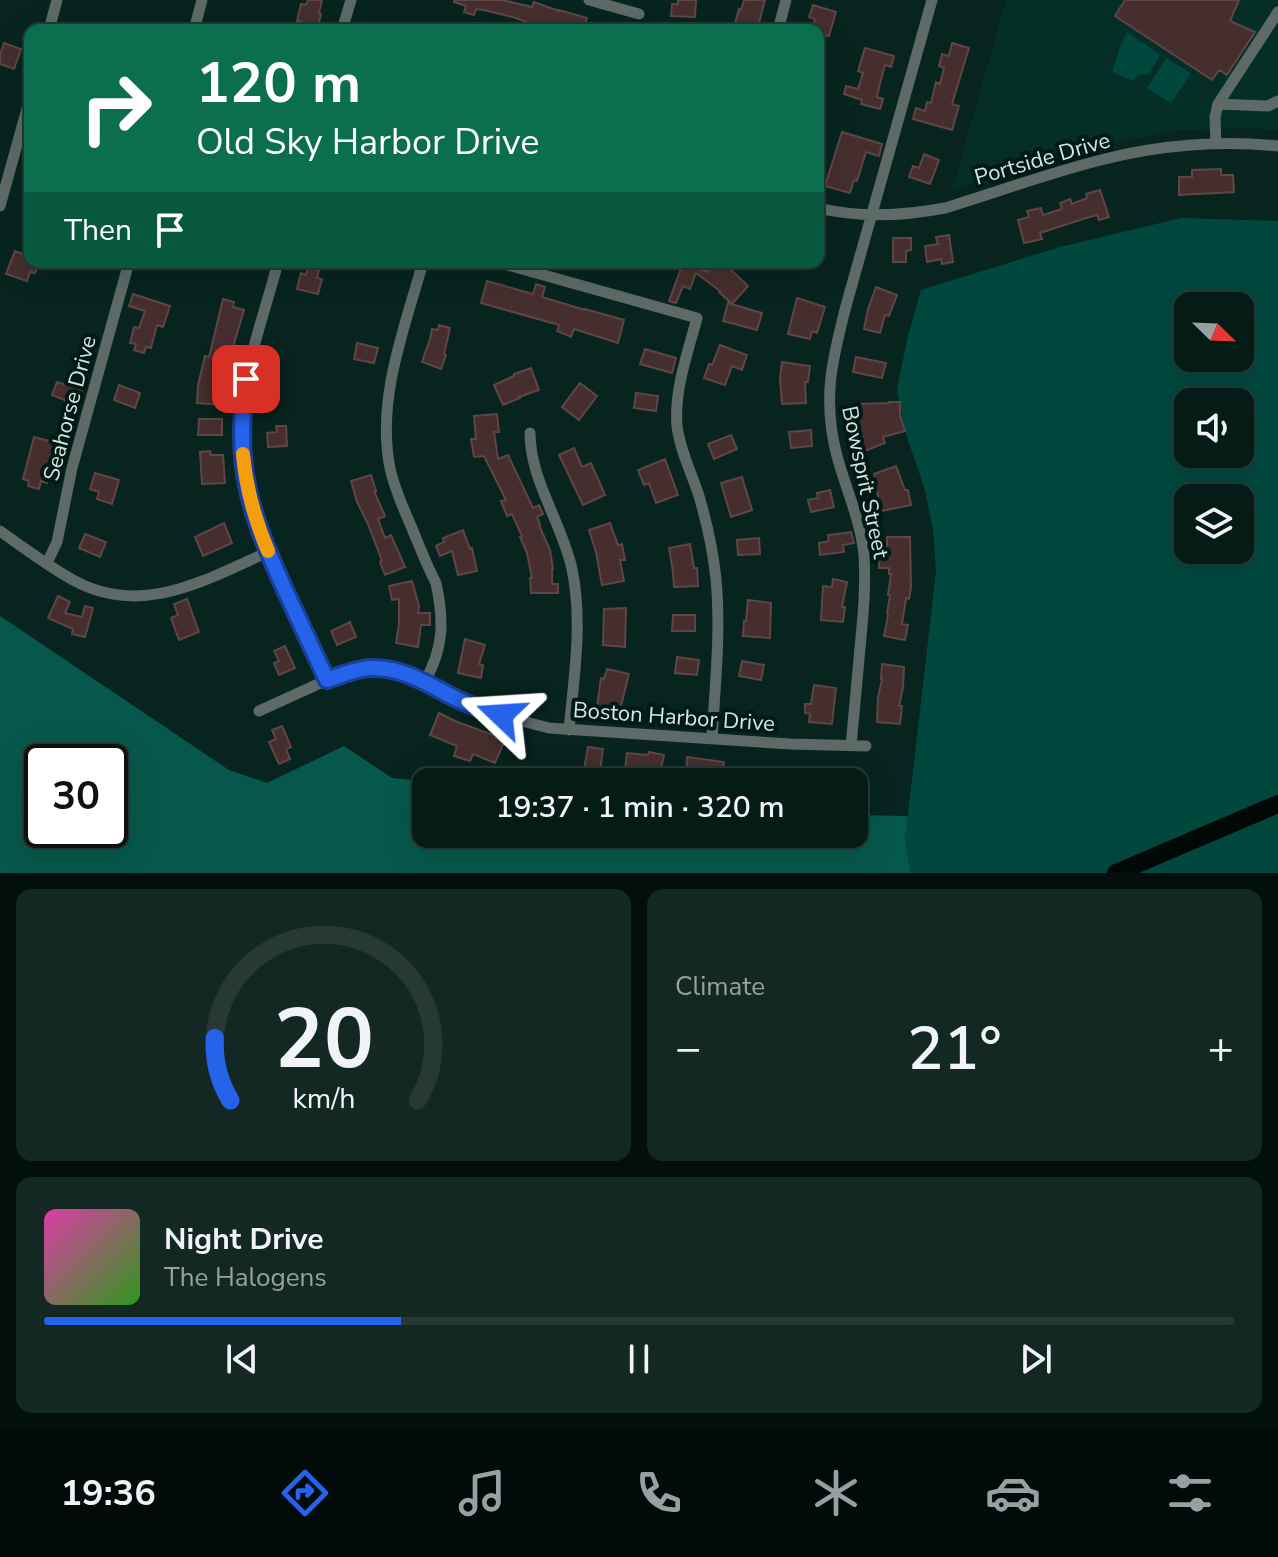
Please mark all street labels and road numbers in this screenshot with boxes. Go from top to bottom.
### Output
street label: Portside Drive [971,125,1114,193]
street label: Seahorse Drive [36,332,104,484]
street label: Bowsprit Street [834,403,896,561]
street label: Boston Harbor Drive [572,695,776,739]

